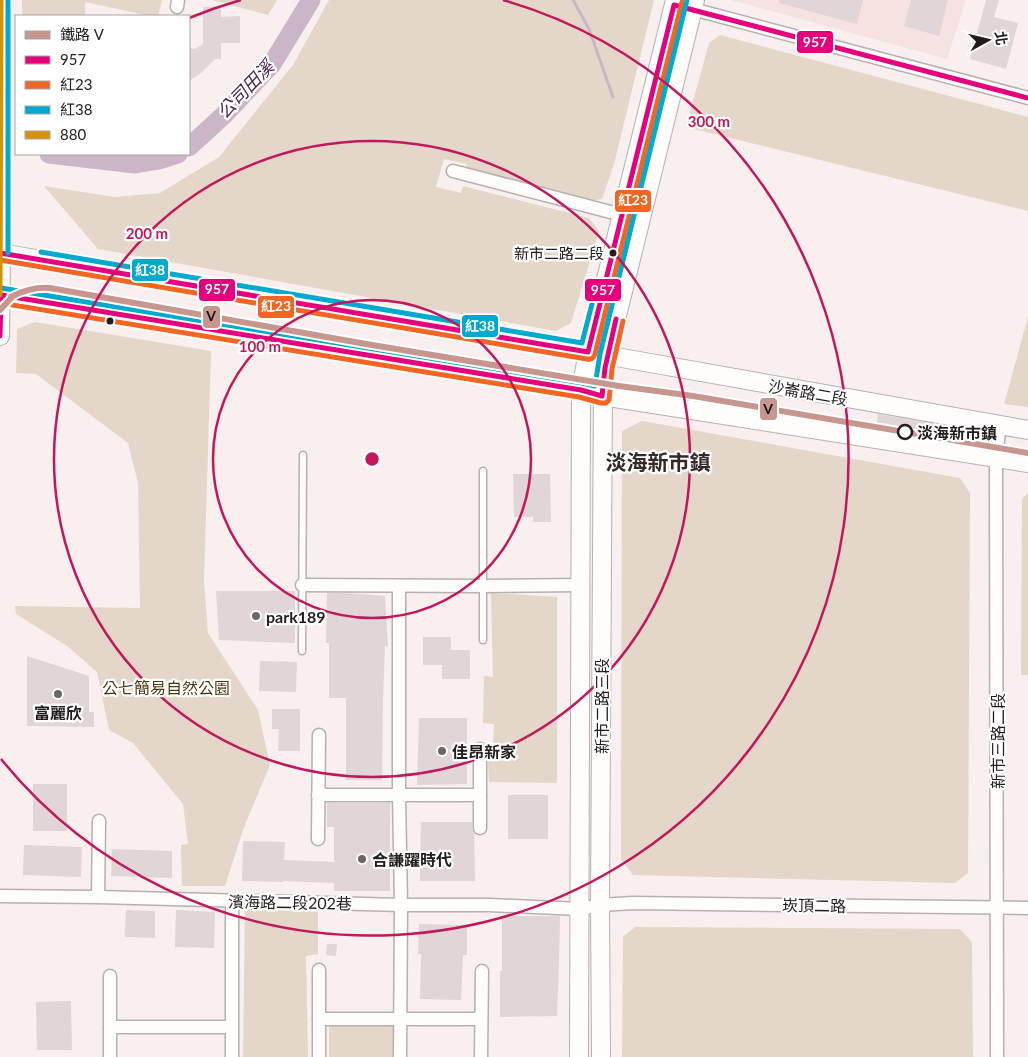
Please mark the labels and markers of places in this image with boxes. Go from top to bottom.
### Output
place label: 新市二路二段 [514,244,604,262]
marker: 新市二路二段 [608,248,618,258]
unlabelled marker [105,316,115,326]
place label: 淡海新市鎮 [917,423,997,442]
marker: 淡海新市鎮 [897,424,913,440]
centre of rings [363,450,381,468]
place label: park189 [266,607,326,626]
marker: park189 [250,610,262,622]
marker: 富麗欣 [52,688,64,700]
place label: 富麗欣 [34,703,82,722]
place label: 佳昂新家 [452,742,516,761]
marker: 佳昂新家 [436,745,448,757]
place label: 合謙躍時代 [372,850,452,869]
marker: 合謙躍時代 [356,853,368,865]

